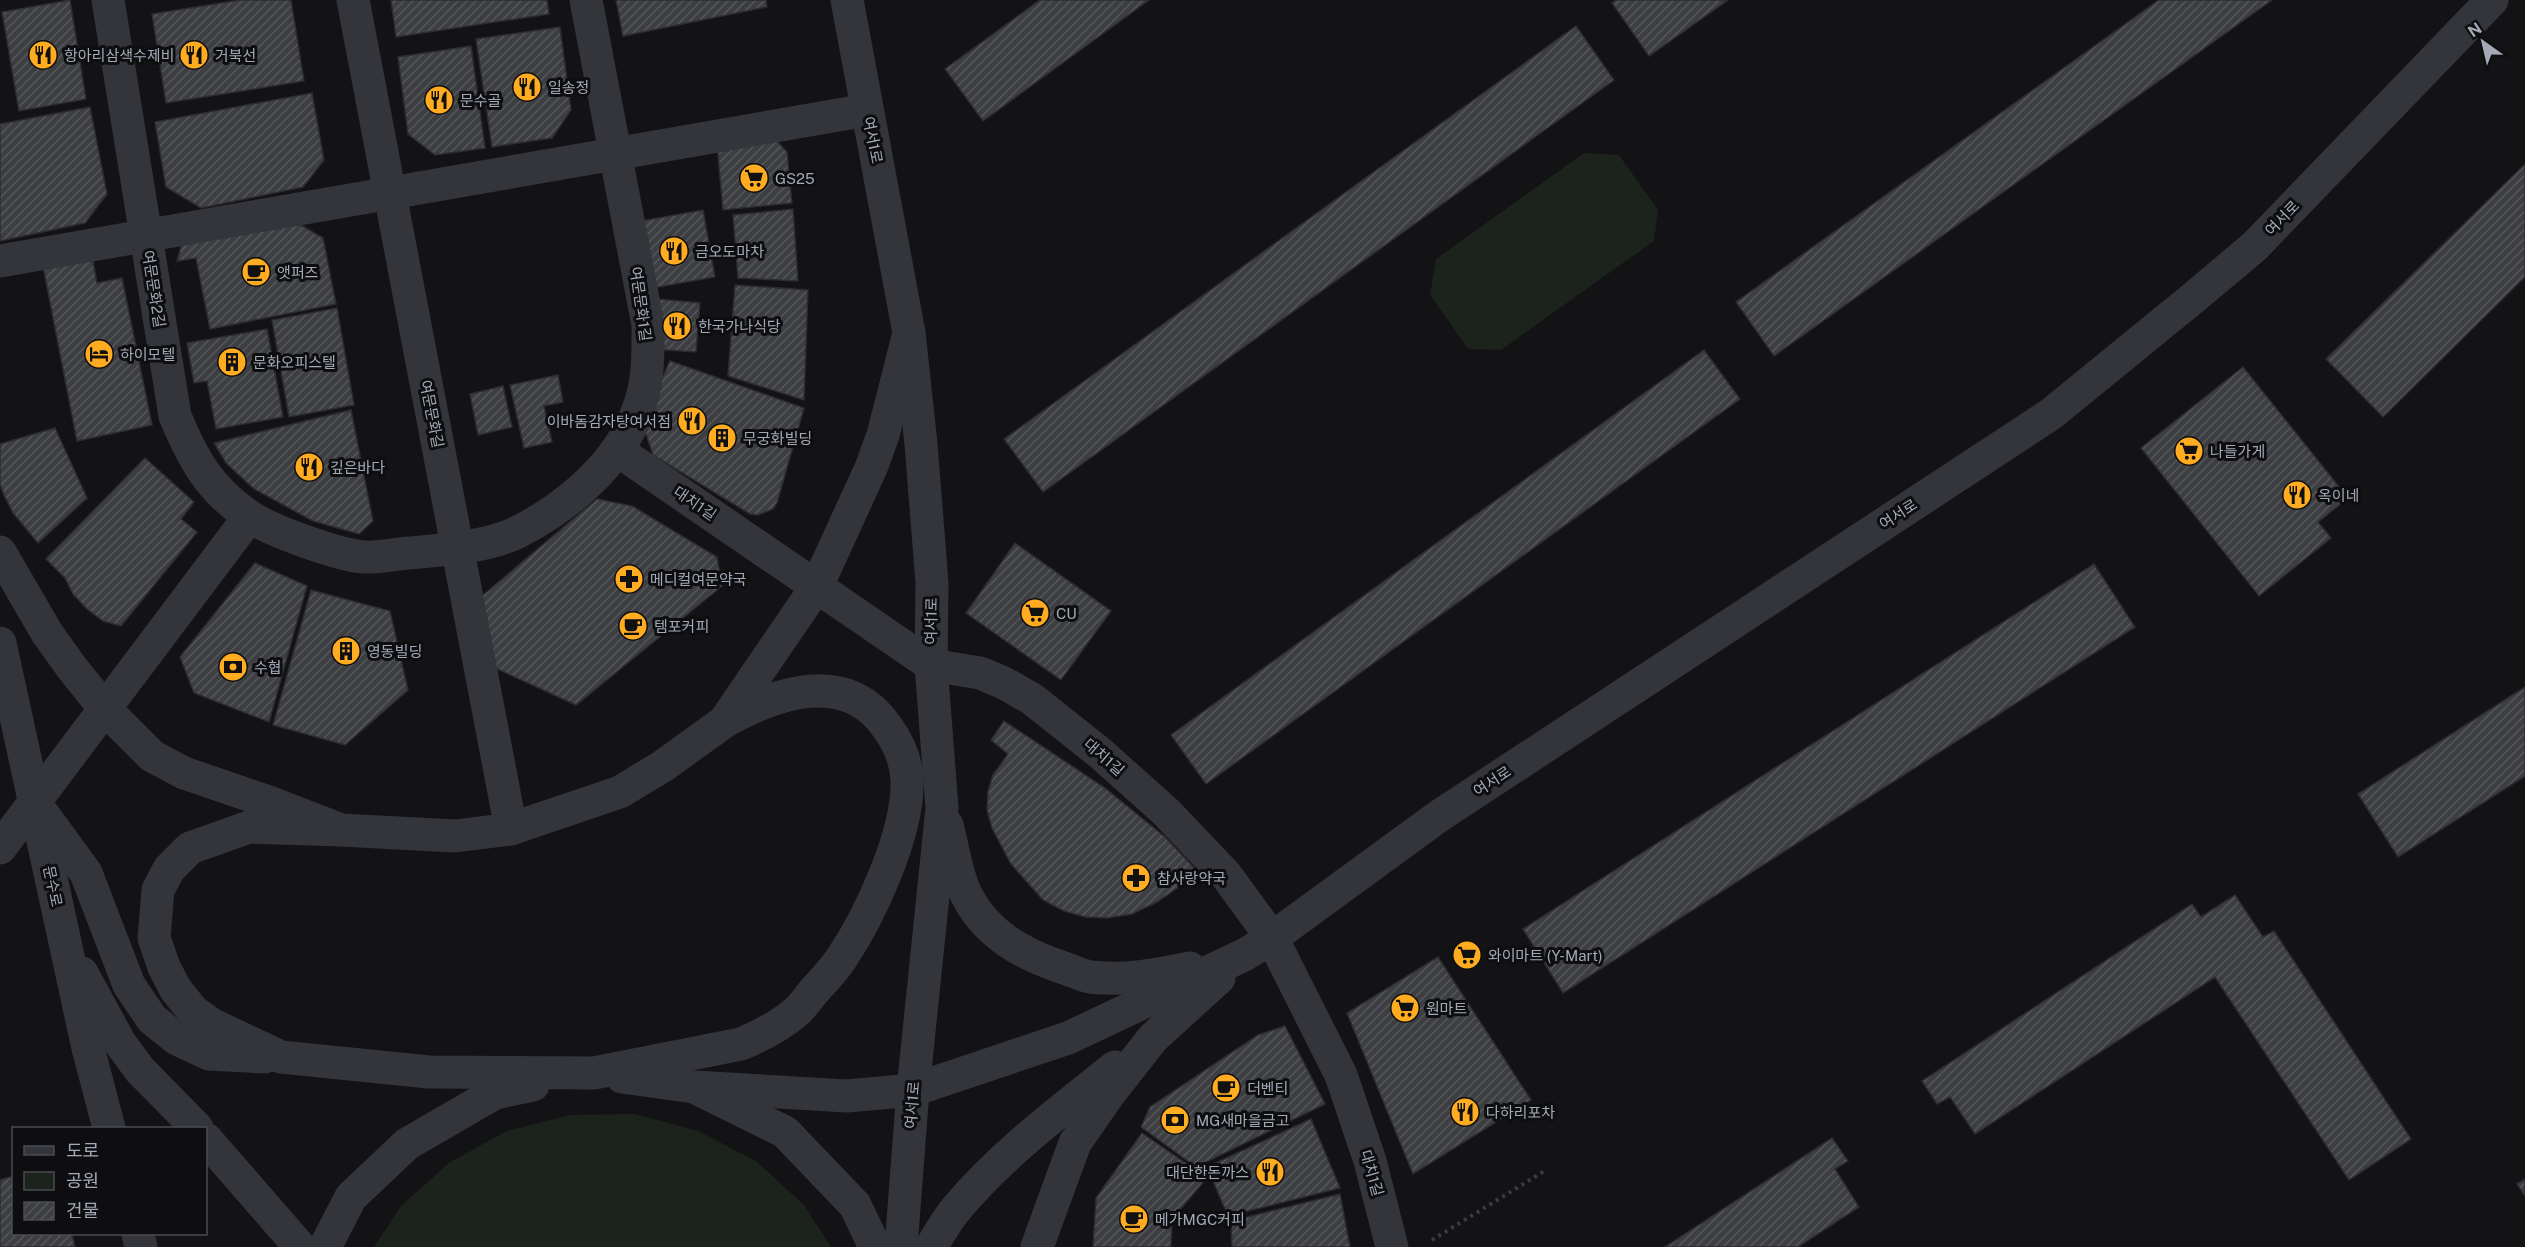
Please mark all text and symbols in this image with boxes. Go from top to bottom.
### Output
north arrow [2453,12,2513,72]
text: N [2464,19,2485,41]
restaurant icon: 항아리삼색수제비 [27,39,59,71]
restaurant icon: 거북선 [178,39,210,71]
place label: 항아리삼색수제비 [64,47,174,64]
place label: 거북선 [215,47,256,64]
restaurant icon: 일송정 [511,71,543,103]
place label: 일송정 [548,79,589,96]
restaurant icon: 문수골 [423,84,455,116]
place label: 문수골 [460,92,501,109]
street label: 여서1로 [860,115,886,165]
supermarket icon: GS25 [738,162,770,194]
place label: GS25 [775,170,815,187]
street label: 여서로 [2262,197,2302,239]
restaurant icon: 금오도마차 [658,235,690,267]
place label: 금오도마차 [695,243,764,260]
street label: 여문문화2길 [140,249,168,329]
cafe icon: 앳퍼즈 [240,256,272,288]
place label: 앳퍼즈 [277,264,319,281]
street label: 여문문화1길 [627,266,655,342]
restaurant icon: 한국가나식당 [661,310,693,342]
place label: 한국가나식당 [698,318,781,335]
hotel icon: 하이모텔 [83,338,115,370]
place label: 하이모텔 [120,346,175,363]
building icon: 문화오피스텔 [216,346,248,378]
place label: 문화오피스텔 [253,354,336,371]
street label: 여문문화길 [417,379,447,449]
restaurant icon: 이바돔감자탕여서점 [676,405,708,437]
place label: 이바돔감자탕여서점 [547,413,671,430]
building icon: 무궁화빌딩 [706,422,738,454]
place label: 무궁화빌딩 [743,430,812,447]
supermarket icon: 나들가게 [2173,435,2205,467]
place label: 나들가게 [2210,443,2265,460]
restaurant icon: 깊은바다 [293,451,325,483]
place label: 깊은바다 [330,459,385,476]
restaurant icon: 옥이네 [2281,479,2313,511]
street label: 대치1길 [671,483,719,523]
place label: 옥이네 [2318,487,2359,504]
street label: 여서로 [1876,496,1920,532]
pharmacy icon: 메디컬여문약국 [613,563,645,595]
place label: 메디컬여문약국 [650,571,747,588]
street label: 여서1로 [922,597,940,645]
supermarket icon: CU [1019,597,1051,629]
place label: CU [1056,605,1077,622]
cafe icon: 템포커피 [617,610,649,642]
place label: 템포커피 [654,618,709,635]
building icon: 영동빌딩 [330,635,362,667]
place label: 영동빌딩 [367,643,422,660]
bank icon: 수협 [217,651,249,683]
place label: 수협 [254,659,282,676]
street label: 대치1길 [1080,735,1128,779]
street label: 여서로 [1470,763,1514,799]
pharmacy icon: 참사랑약국 [1120,862,1152,894]
street label: 문수로 [40,864,66,908]
place label: 참사랑약국 [1157,870,1226,887]
supermarket icon: 와이마트 (Y-Mart) [1451,939,1483,971]
place label: 와이마트 (Y-Mart) [1488,947,1603,964]
supermarket icon: 원마트 [1389,992,1421,1024]
place label: 원마트 [1426,1000,1468,1017]
cafe icon: 더벤티 [1210,1072,1242,1104]
place label: 더벤티 [1247,1080,1288,1097]
street label: 여서1로 [901,1081,923,1129]
restaurant icon: 다하리포차 [1449,1096,1481,1128]
bank icon: MG새마을금고 [1159,1104,1191,1136]
place label: 다하리포차 [1486,1104,1555,1121]
place label: MG새마을금고 [1196,1112,1289,1129]
legend [12,1127,207,1235]
text: 도로 [66,1140,99,1161]
street label: 대치1길 [1357,1148,1387,1198]
restaurant icon: 대단한돈까스 [1254,1156,1286,1188]
place label: 대단한돈까스 [1166,1164,1249,1181]
text: 공원 [66,1170,99,1191]
text: 건물 [66,1200,99,1221]
cafe icon: 메가MGC커피 [1118,1203,1150,1235]
place label: 메가MGC커피 [1155,1211,1245,1228]

